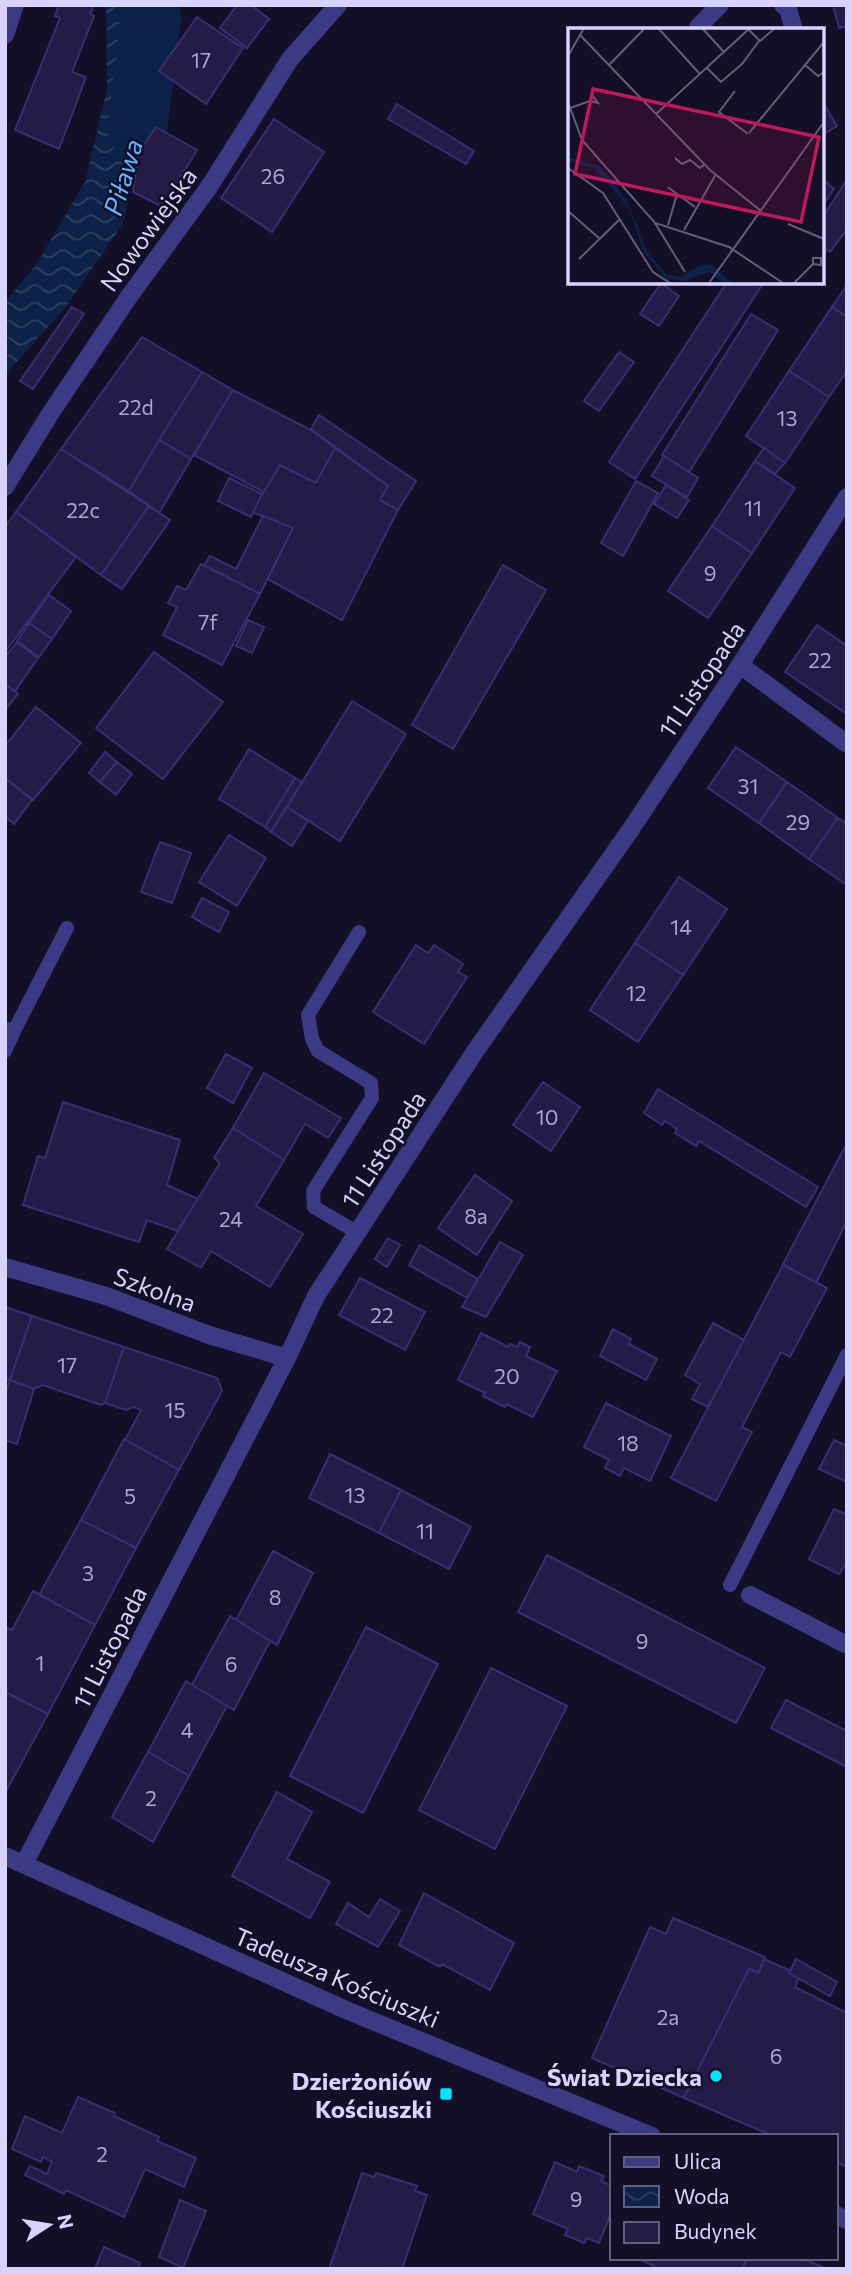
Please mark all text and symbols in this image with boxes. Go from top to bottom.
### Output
inset map [568,28,824,284]
house number: 17 [191,47,211,72]
water label: Piława [96,135,148,219]
street label: Nowowiejska [94,162,202,296]
house number: 26 [261,163,285,188]
house number: 22d [118,394,154,419]
house number: 13 [777,405,797,430]
house number: 11 [744,495,762,520]
house number: 22c [66,497,100,522]
house number: 9 [704,560,716,585]
house number: 7f [198,609,218,634]
street label: 11 Listopada [652,616,750,742]
house number: 22 [808,647,832,672]
house number: 31 [738,773,758,798]
house number: 29 [786,809,810,834]
house number: 14 [670,914,692,939]
house number: 12 [626,980,646,1005]
street label: 11 Listopada [335,1085,431,1213]
house number: 10 [536,1104,558,1129]
house number: 8a [464,1203,488,1228]
house number: 24 [219,1206,243,1231]
street label: Szkolna [110,1261,200,1317]
house number: 22 [370,1302,394,1327]
house number: 17 [57,1352,77,1377]
house number: 20 [494,1363,520,1388]
house number: 15 [164,1397,186,1422]
house number: 18 [617,1430,639,1455]
house number: 13 [345,1482,365,1507]
house number: 5 [124,1483,136,1508]
house number: 11 [416,1518,434,1543]
house number: 3 [82,1560,94,1585]
street label: 11 Listopada [66,1581,152,1713]
house number: 8 [269,1584,281,1609]
house number: 9 [636,1628,648,1653]
house number: 1 [36,1650,44,1675]
house number: 6 [225,1651,237,1676]
house number: 4 [181,1717,194,1742]
house number: 2 [145,1785,157,1810]
street label: Tadeusza Kościuszki [230,1921,444,2033]
house number: 2a [657,2004,679,2029]
house number: 6 [770,2043,782,2068]
place label: Świat Dziecka [547,2062,702,2091]
place label: Dzierżoniów Kościuszki [292,2066,432,2123]
marker: Świat Dziecka [708,2068,724,2084]
marker: Dzierżoniów Kościuszki [438,2086,454,2102]
legend [610,2134,838,2260]
house number: 2 [96,2141,108,2166]
text: Ulica [674,2148,721,2173]
text: Woda [674,2183,730,2208]
house number: 9 [570,2186,582,2211]
north arrow [14,2190,84,2260]
text: N [53,2212,79,2231]
text: Budynek [674,2218,757,2243]

